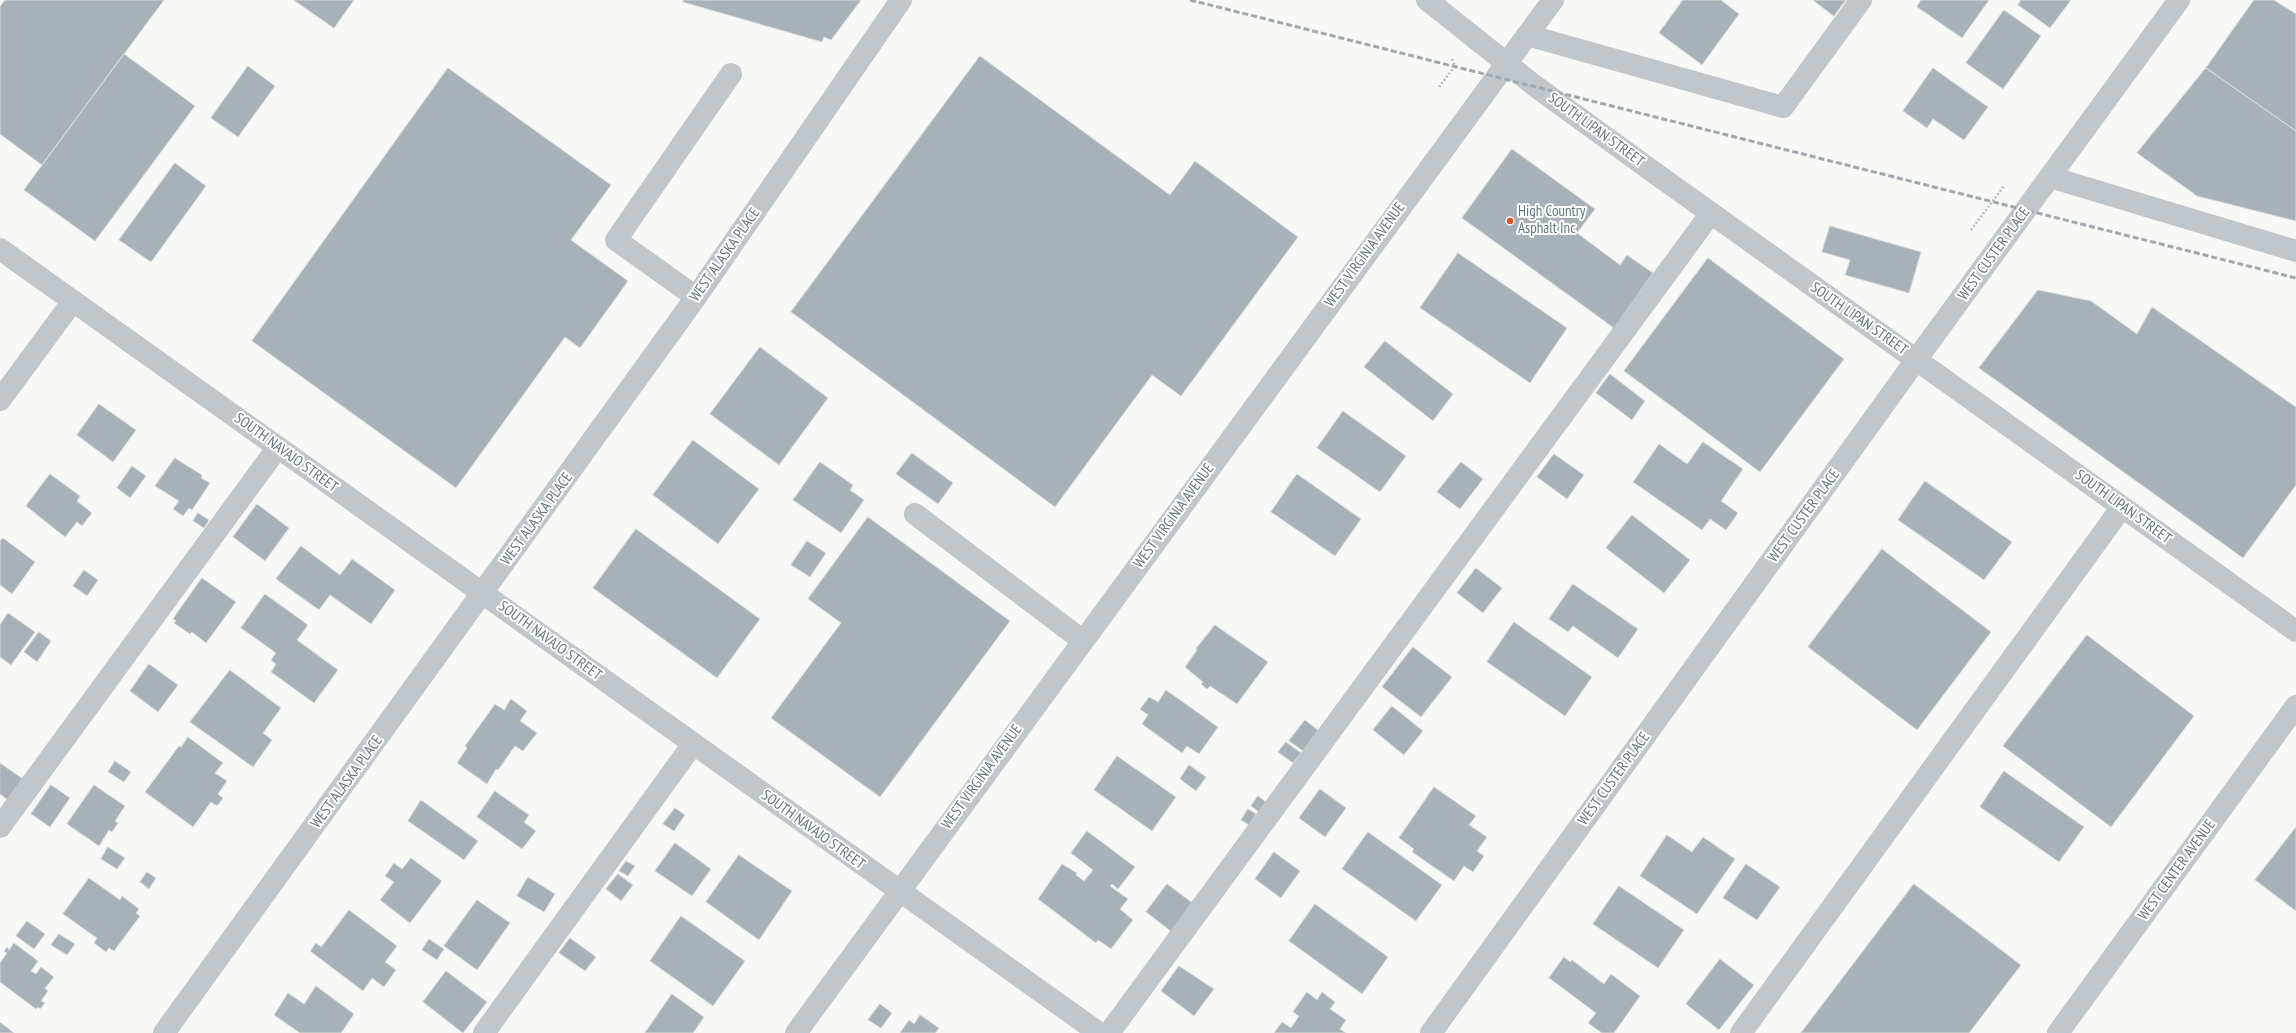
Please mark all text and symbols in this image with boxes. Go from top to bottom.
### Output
street label: SOUTH LIPAN STREET [1544,89,1648,171]
street label: WEST VIRGINIA AVENUE [1321,199,1409,311]
place label: High Country Asphalt Inc [1518,203,1585,238]
street label: WEST CUSTER PLACE [1954,204,2034,304]
street label: WEST ALASKA PLACE [686,205,764,305]
marker: High Country Asphalt Inc [1505,216,1515,226]
street label: SOUTH LIPAN STREET [1807,279,1911,359]
street label: SOUTH NAVAJO STREET [231,409,341,497]
street label: WEST VIRGINIA AVENUE [1130,460,1218,572]
street label: WEST CUSTER PLACE [1764,466,1844,566]
street label: SOUTH LIPAN STREET [2071,466,2175,548]
street label: WEST ALASKA PLACE [497,469,577,569]
street label: SOUTH NAVAJO STREET [495,597,605,685]
street label: WEST VIRGINIA AVENUE [938,721,1026,833]
street label: WEST CUSTER PLACE [1574,729,1654,829]
street label: WEST ALASKA PLACE [307,732,387,832]
street label: SOUTH NAVAJO STREET [758,786,868,874]
street label: WEST CENTER AVENUE [2134,816,2220,924]

